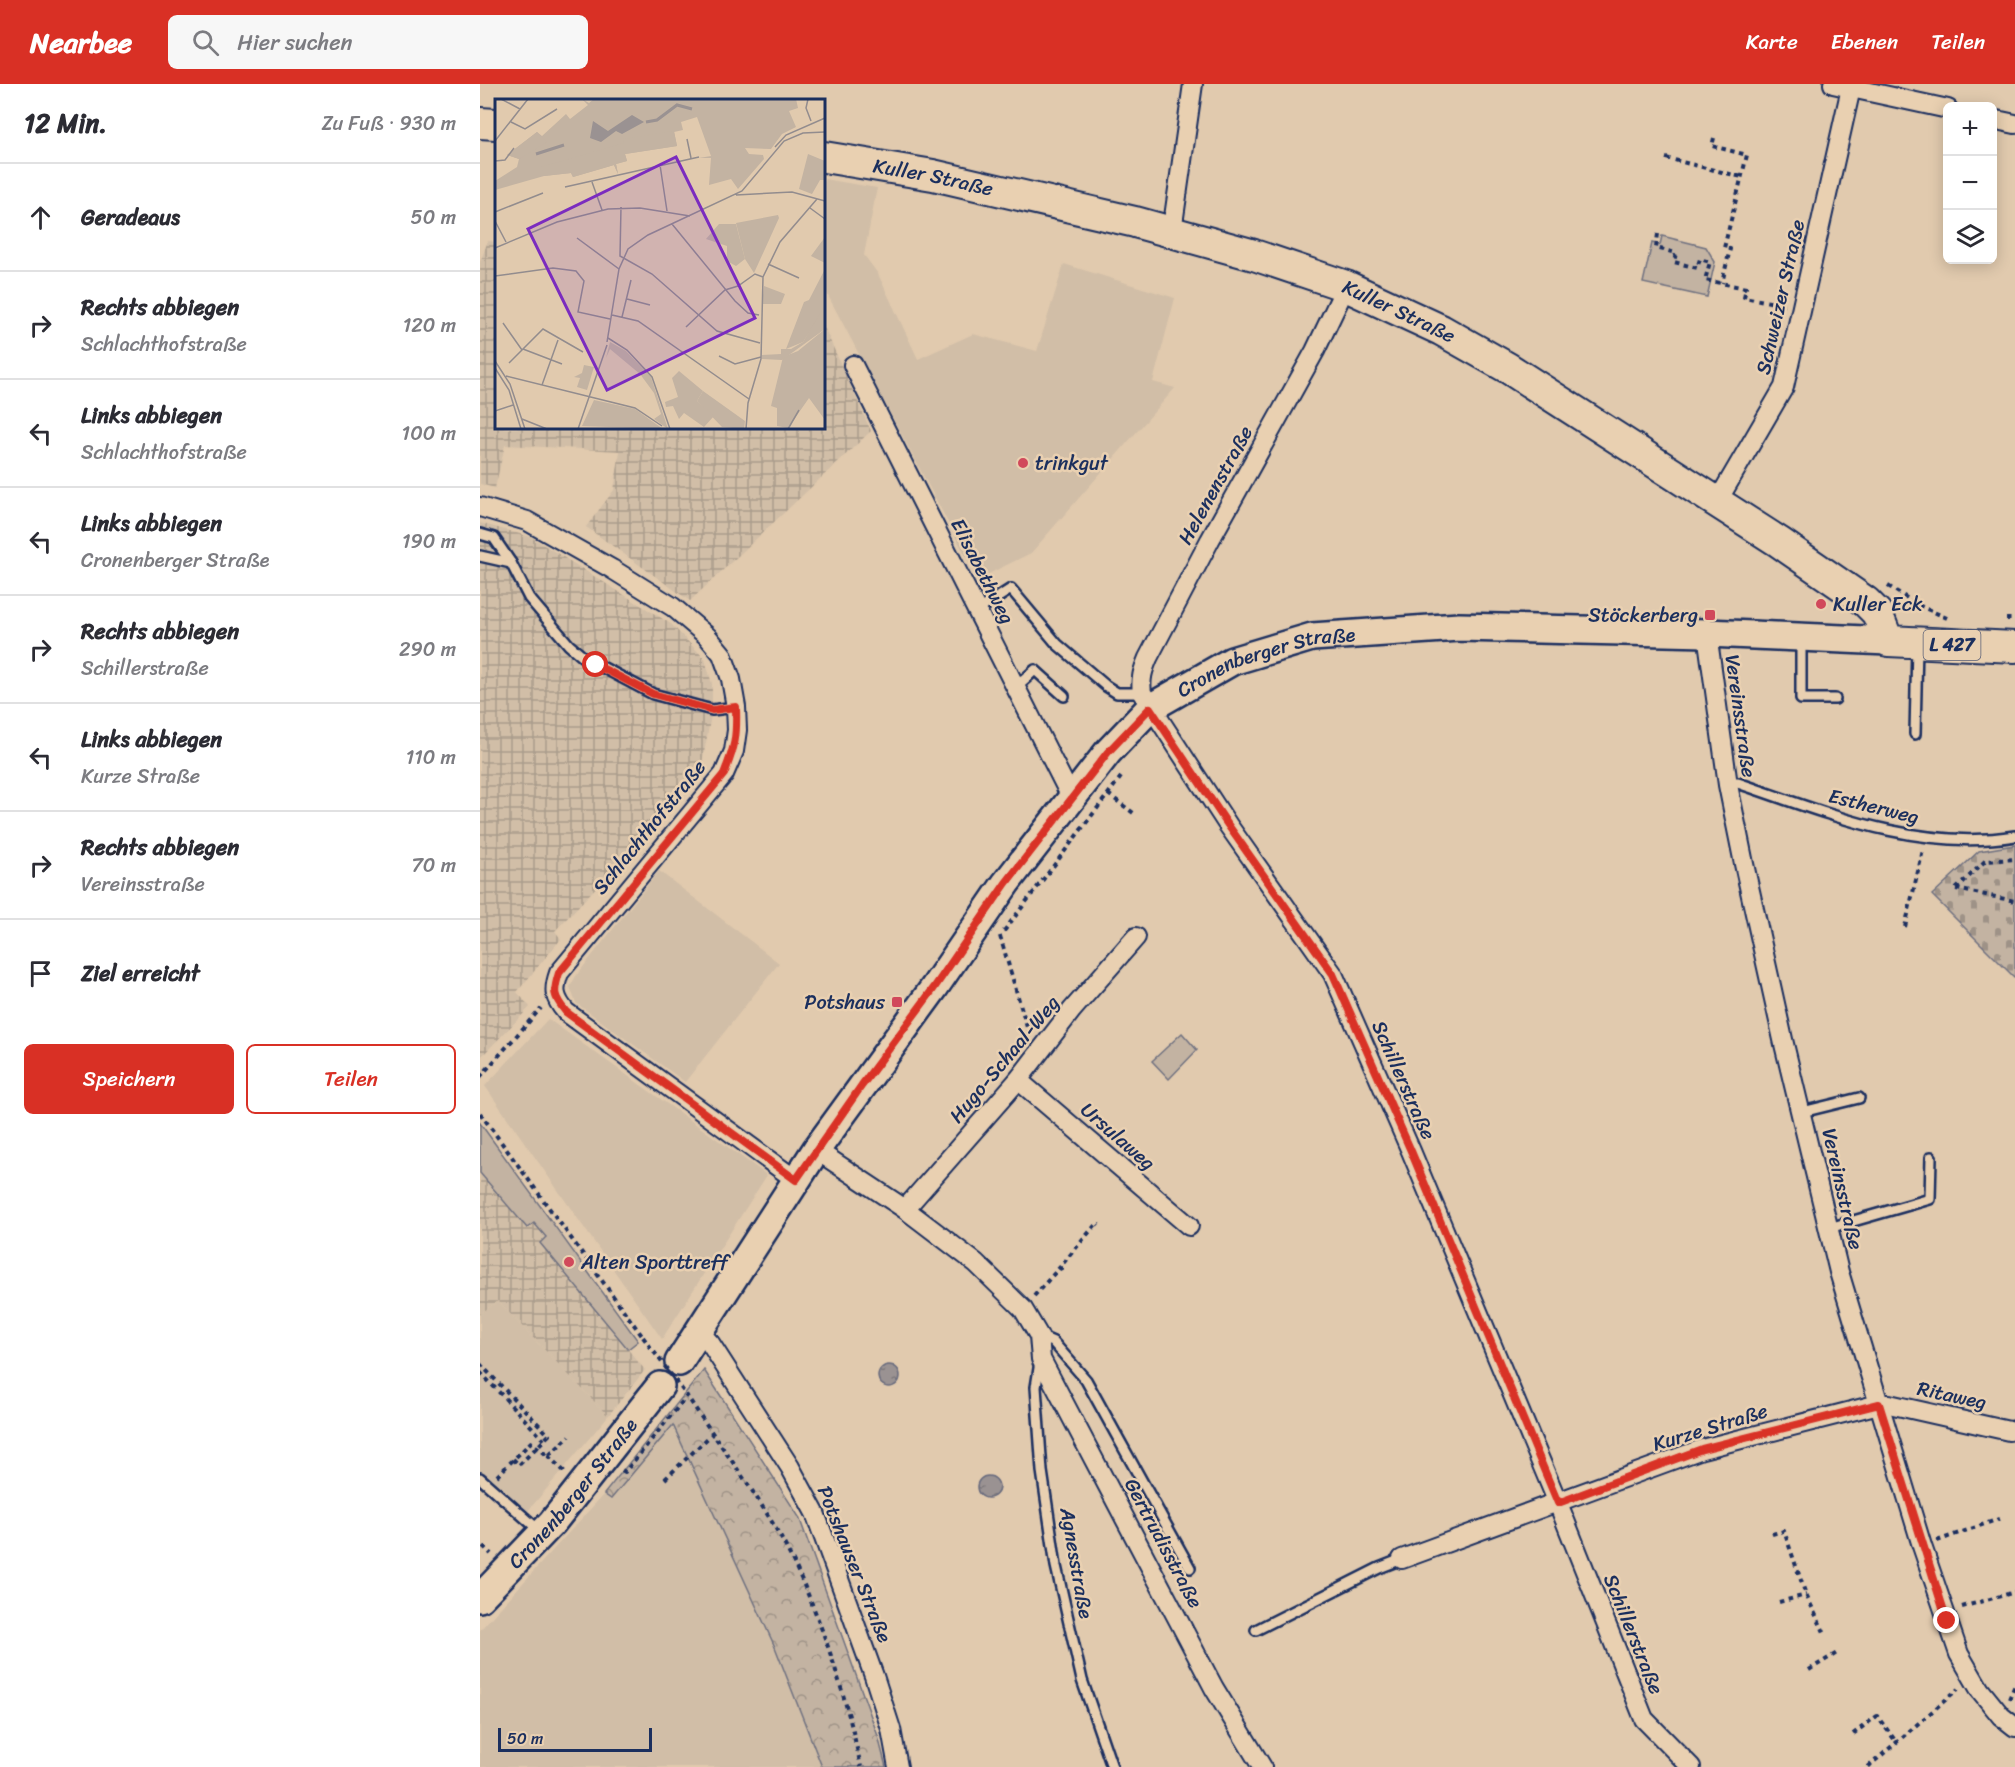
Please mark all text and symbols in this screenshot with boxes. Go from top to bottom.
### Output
search box [168,15,588,69]
text: Nearbee [30,18,132,67]
text: Hier suchen [237,23,352,62]
text: Karte [1746,23,1798,61]
text: Ebenen [1831,23,1898,61]
text: Teilen [1931,23,1985,61]
icon: search [189,26,222,59]
inset map [495,99,825,429]
text: 12 Min. [24,100,107,146]
map controls [1943,102,1997,264]
button: + [1943,102,1997,156]
text: Zu Fuß · 930 m [322,106,456,141]
street label: Kuller Straße [871,148,997,206]
button: − [1943,156,1997,210]
text: Geradeaus [81,198,180,237]
text: 50 m [411,200,456,235]
icon: ahead [24,201,57,234]
button: layers [1943,210,1997,264]
street label: Schweizer Straße [1746,216,1815,378]
street label: Kuller Straße [1336,270,1462,353]
text: Rechts abbiegen [81,288,239,327]
text: 120 m [403,308,456,343]
icon: right [24,309,57,342]
text: Schlachthofstraße [81,327,247,362]
text: Links abbiegen [81,396,222,435]
text: 100 m [402,416,456,451]
icon: left [24,417,57,450]
street label: Helenenstraße [1168,419,1263,551]
text: Schlachthofstraße [81,435,247,470]
place label: trinkgut [1035,446,1109,481]
marker: trinkgut [1016,456,1030,470]
text: Links abbiegen [81,504,222,543]
street label: Elisabethweg [941,512,1024,631]
text: 190 m [402,524,456,559]
icon: left [24,525,57,558]
text: Cronenberger Straße [81,543,269,578]
place label: Kuller Eck [1833,587,1923,622]
marker: Kuller Eck [1814,597,1828,611]
place label: Stöckerberg [1588,598,1698,633]
marker: Stöckerberg [1703,608,1717,622]
text: Rechts abbiegen [81,612,239,651]
street label: Cronenberger Straße [1170,617,1357,707]
road number: L 427 [1924,630,1980,660]
text: 290 m [399,632,456,667]
icon: right [24,633,57,666]
text: Schillerstraße [81,651,209,686]
route start [582,651,608,677]
street label: Vereinsstraße [1715,652,1766,780]
text: Links abbiegen [81,720,222,759]
text: 110 m [406,740,456,775]
icon: left [24,741,57,774]
street label: Schlachthofstraße [584,752,715,903]
text: Kurze Straße [81,759,200,794]
street label: Estherweg [1825,778,1923,835]
text: Rechts abbiegen [81,828,239,867]
text: 70 m [411,848,456,883]
icon: right [24,849,57,882]
text: Vereinsstraße [81,867,205,902]
text: Ziel erreicht [81,954,200,993]
icon: arrive [24,957,57,990]
place label: Potshaus [804,985,886,1020]
street label: Hugo-Schaal-Weg [940,987,1069,1131]
marker: Potshaus [890,995,904,1009]
street label: Schillerstraße [1362,1015,1445,1146]
button: Speichern [24,1044,234,1114]
button: Teilen [246,1044,456,1114]
street label: Ursulaweg [1072,1093,1163,1179]
street label: Vereinsstraße [1812,1125,1873,1253]
place label: Alten Sporttreff [580,1245,732,1280]
marker: Alten Sporttreff [562,1255,576,1269]
street label: Ritaweg [1914,1371,1990,1420]
street label: Kurze Straße [1648,1393,1772,1462]
street label: Cronenberger Straße [499,1410,647,1577]
street label: Gertrudisstraße [1115,1472,1213,1615]
street label: Potshauser Straße [807,1480,902,1648]
street label: Agnesstraße [1049,1504,1104,1622]
street label: Schillerstraße [1593,1568,1674,1700]
route end [1933,1607,1959,1633]
text: 50 m [507,1724,543,1753]
scale bar [498,1725,652,1752]

